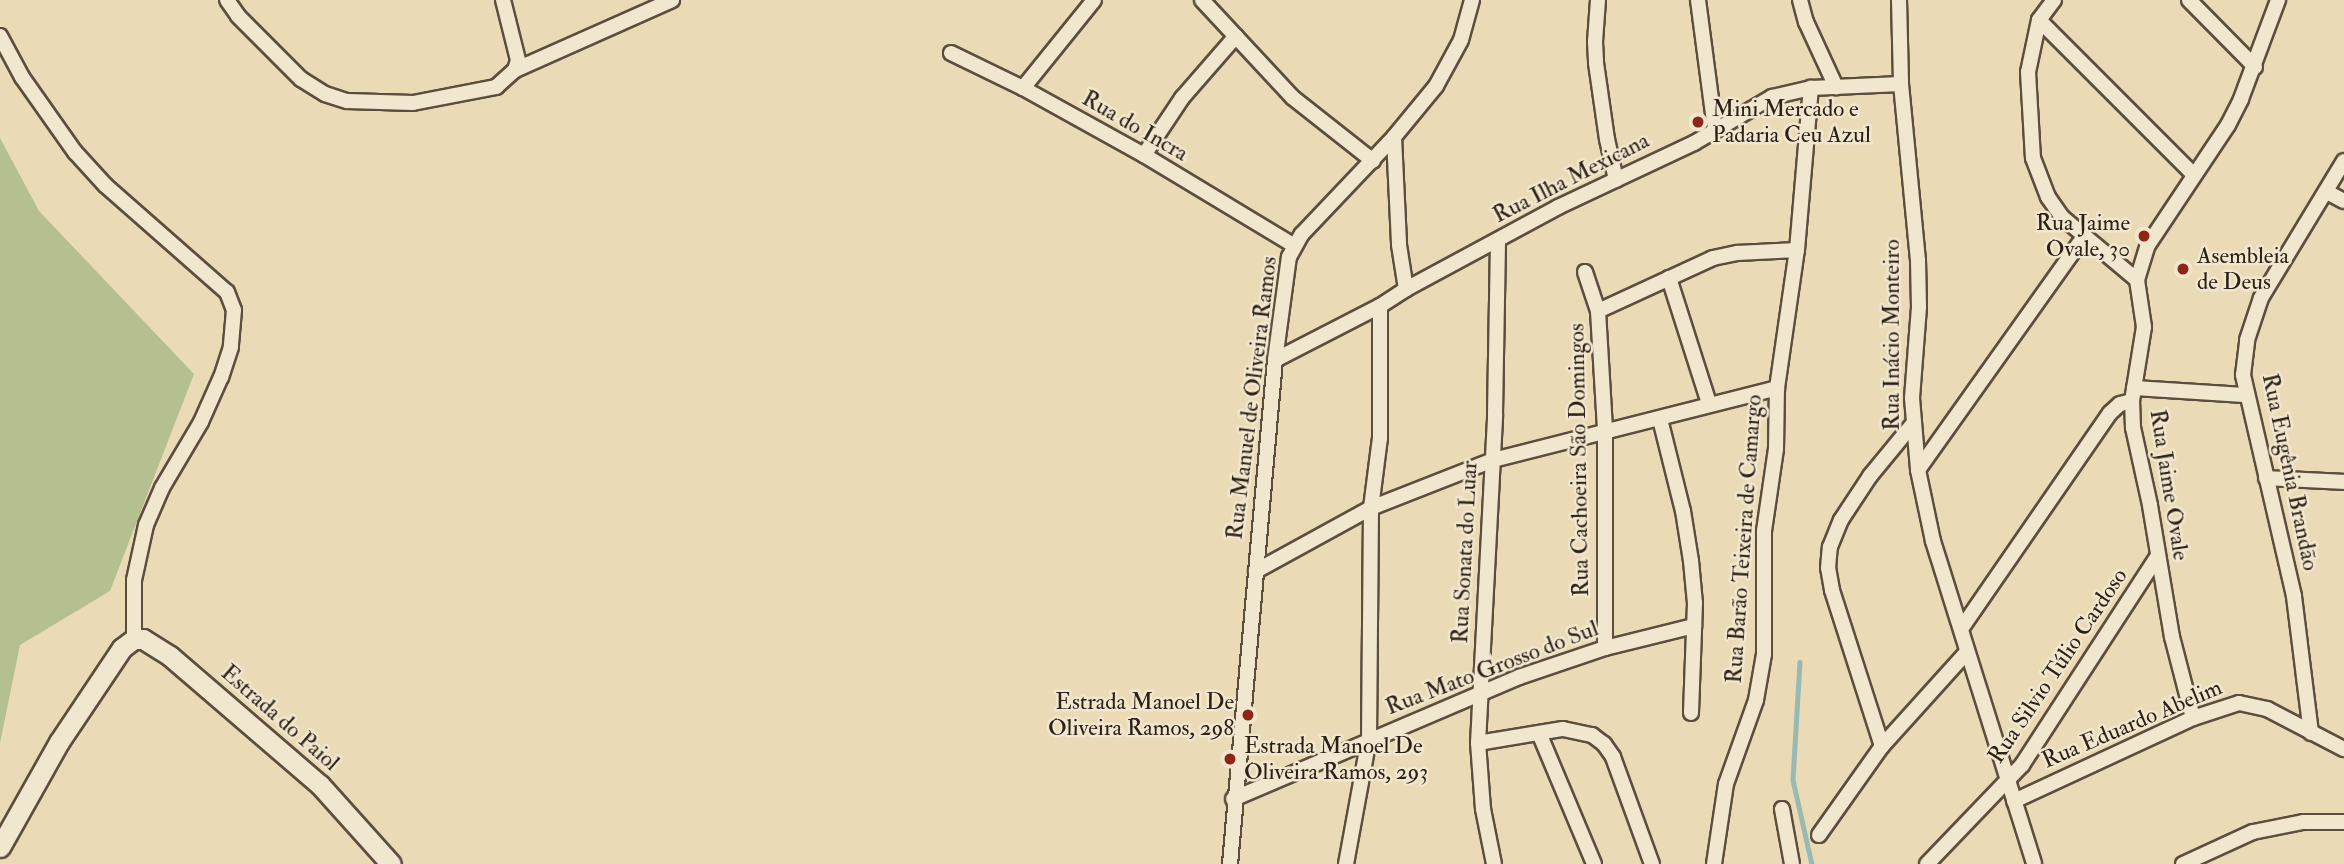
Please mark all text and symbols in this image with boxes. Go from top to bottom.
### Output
street label: Rua do Incra [1077,85,1193,167]
place label: Mini Mercado e Padaria Ceu Azul [1712,95,1871,149]
marker: Mini Mercado e Padaria Ceu Azul [1690,114,1706,130]
street label: Rua Ilha Mexicana [1488,127,1654,229]
place label: Rua Jaime Ovale, 30 [2036,209,2130,263]
marker: Rua Jaime Ovale, 30 [2136,228,2152,244]
street label: Rua Inácio Monteiro [1878,239,1906,431]
place label: Asembleia de Deus [2197,242,2289,296]
street label: Rua Manuel de Oliveira Ramos [1221,255,1283,541]
marker: Asembleia de Deus [2175,261,2191,277]
street label: Rua Cachoeira São Domingos [1563,323,1595,597]
street label: Rua Eugênia Brandão [2256,371,2324,573]
street label: Rua Barão Teixeira de Camargo [1720,394,1768,684]
street label: Rua Jaime Ovale [2143,408,2195,562]
street label: Rua Sonata do Luar [1446,460,1484,644]
street label: Rua Silvio Túlio Cardoso [1982,563,2134,769]
street label: Rua Mato Grosso do Sul [1382,615,1602,721]
street label: Estrada do Paiol [215,659,345,777]
street label: Rua Eduardo Abelim [2038,674,2226,774]
place label: Estrada Manoel De Oliveira Ramos, 298 [1048,688,1234,742]
marker: Estrada Manoel De Oliveira Ramos, 298 [1240,707,1256,723]
place label: Estrada Manoel De Oliveira Ramos, 293 [1244,732,1428,786]
marker: Estrada Manoel De Oliveira Ramos, 293 [1222,751,1238,767]

